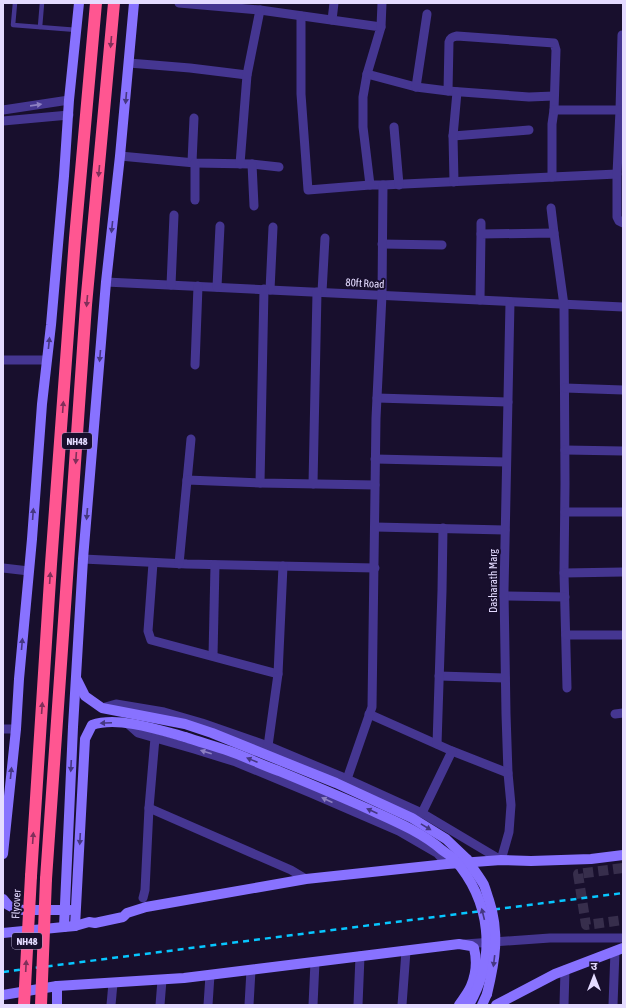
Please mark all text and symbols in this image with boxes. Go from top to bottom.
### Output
one-way arrow [108,36,114,48]
one-way arrow [122,92,129,104]
one-way arrow [30,102,42,108]
one-way arrow [96,165,102,177]
one-way arrow [109,221,115,233]
street label: 80ft Road [345,276,385,290]
one-way arrow [83,295,90,307]
one-way arrow [46,337,52,349]
one-way arrow [97,350,103,362]
one-way arrow [59,401,66,413]
road number: NH48 [62,433,92,449]
one-way arrow [72,452,79,464]
one-way arrow [30,508,37,520]
one-way arrow [83,508,90,520]
street label: Dasharath Marg [487,549,499,613]
one-way arrow [46,572,53,584]
one-way arrow [19,638,25,650]
one-way arrow [38,702,45,714]
one-way arrow [99,720,112,726]
one-way arrow [200,749,212,755]
one-way arrow [246,757,258,763]
one-way arrow [68,760,74,773]
one-way arrow [8,767,14,779]
one-way arrow [321,797,332,803]
one-way arrow [366,808,378,814]
one-way arrow [420,824,432,831]
one-way arrow [30,832,37,844]
one-way arrow [76,833,83,845]
street label: Flyover [9,888,23,919]
one-way arrow [480,907,486,919]
road number: NH48 [12,933,42,949]
one-way arrow [491,955,498,967]
north arrow [574,956,614,996]
one-way arrow [23,959,29,972]
text: उ [591,960,598,972]

